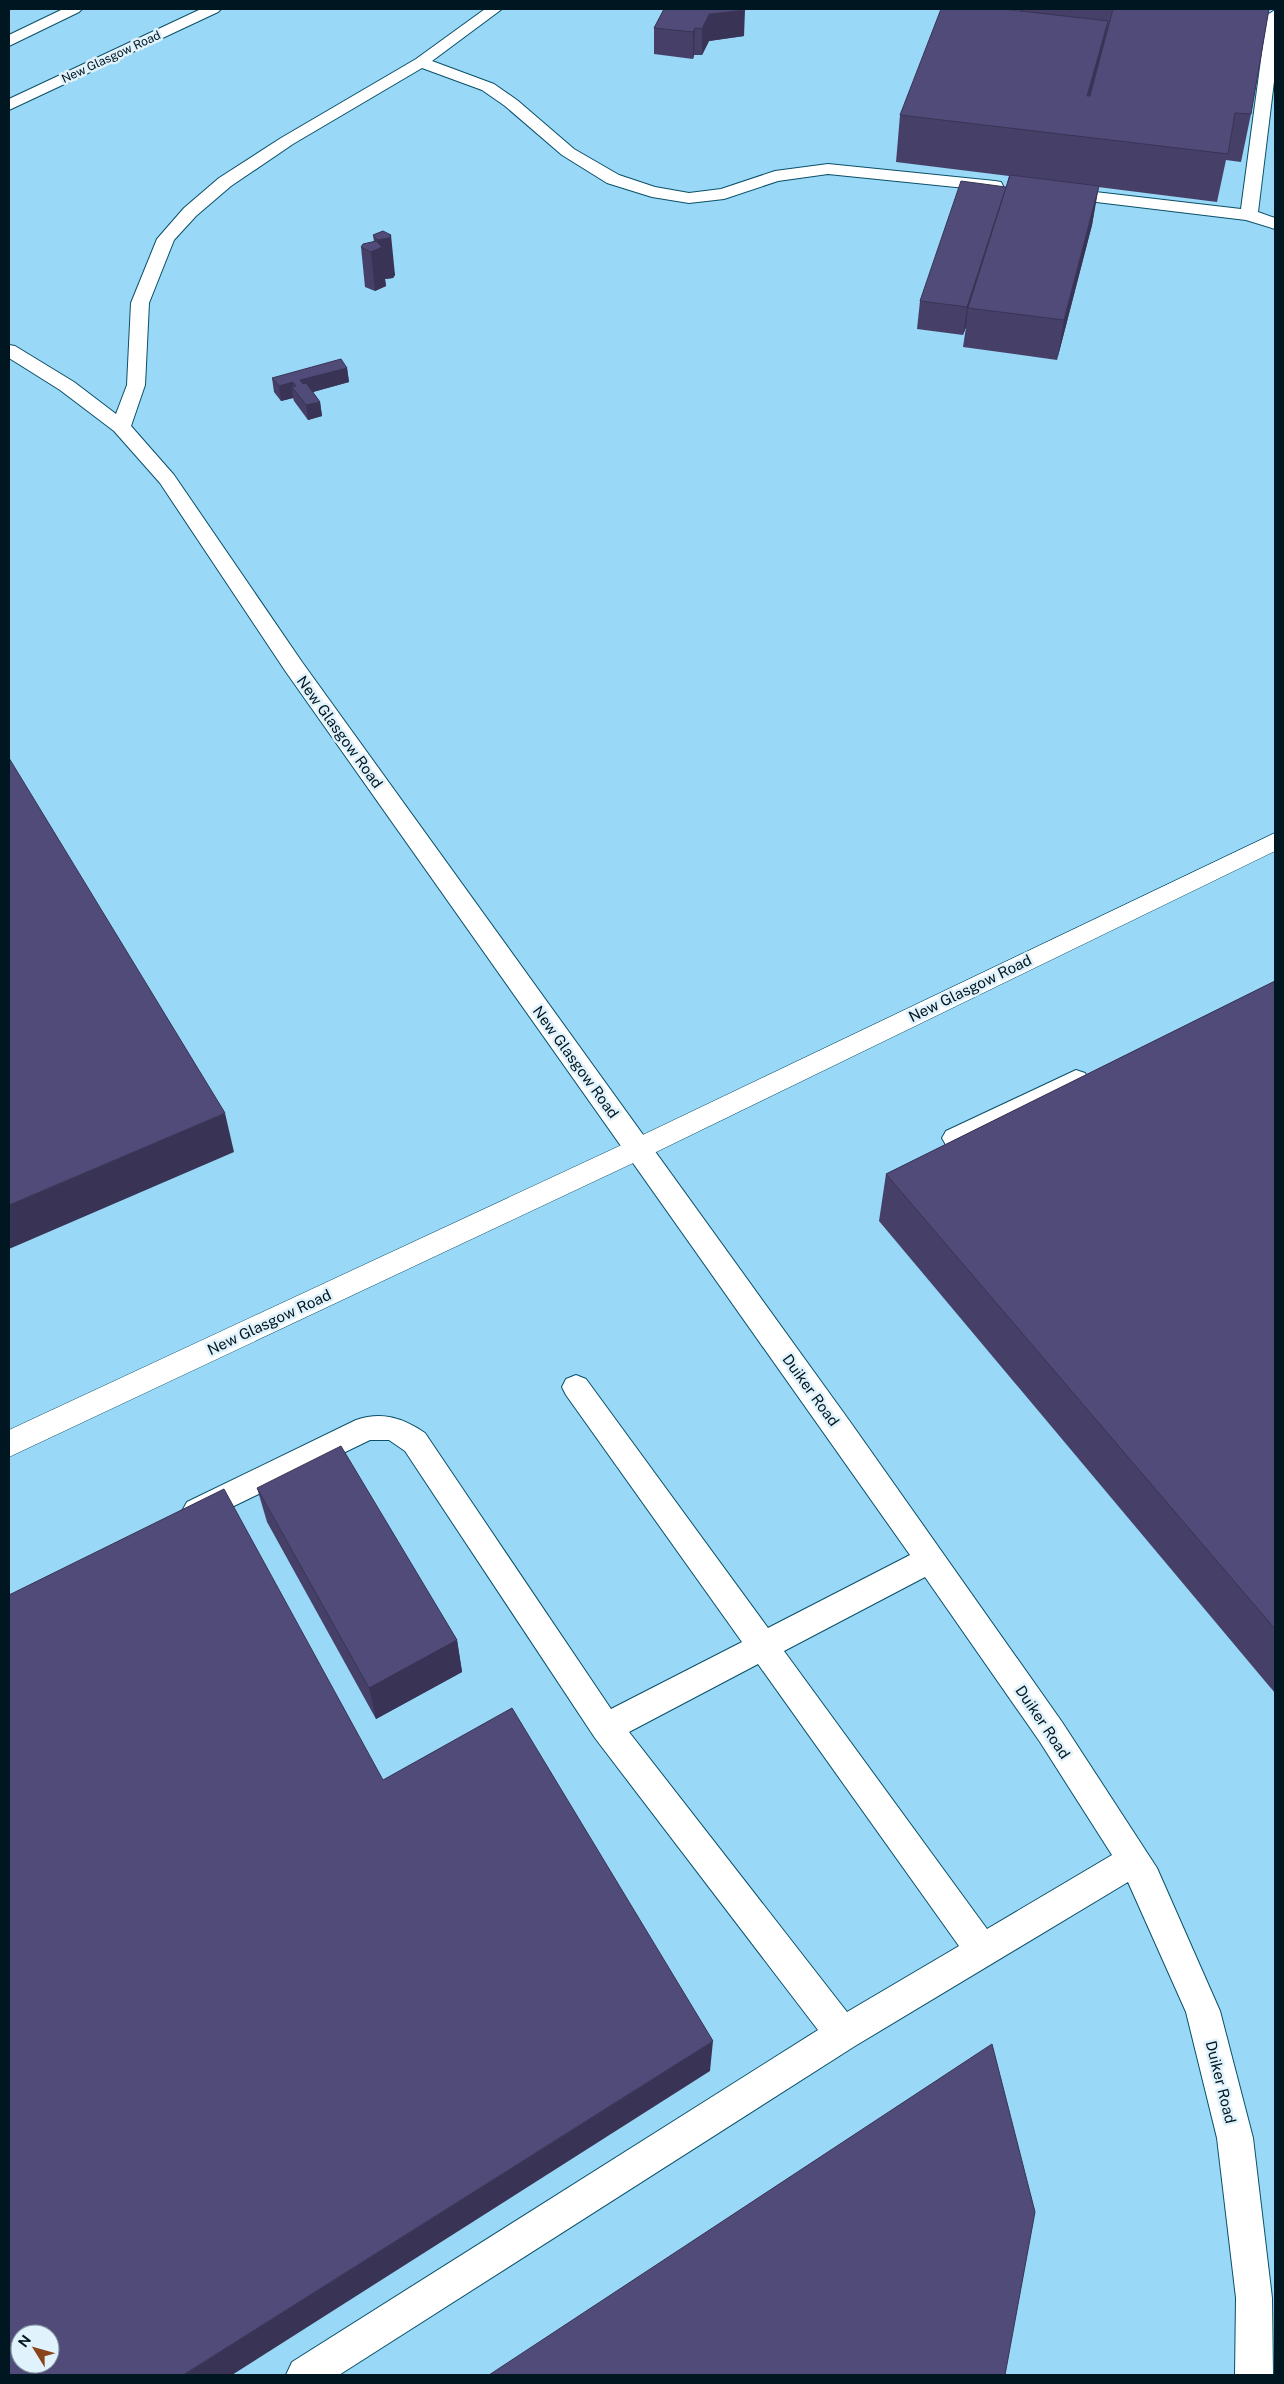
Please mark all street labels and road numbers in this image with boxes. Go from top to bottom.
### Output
street label: New Glasgow Road [59,28,163,86]
street label: New Glasgow Road [294,673,386,791]
street label: New Glasgow Road [906,951,1034,1025]
street label: New Glasgow Road [530,1003,622,1121]
street label: New Glasgow Road [204,1286,334,1358]
street label: Duiker Road [779,1351,843,1429]
street label: Duiker Road [1012,1682,1074,1762]
street label: Duiker Road [1203,2039,1239,2125]

